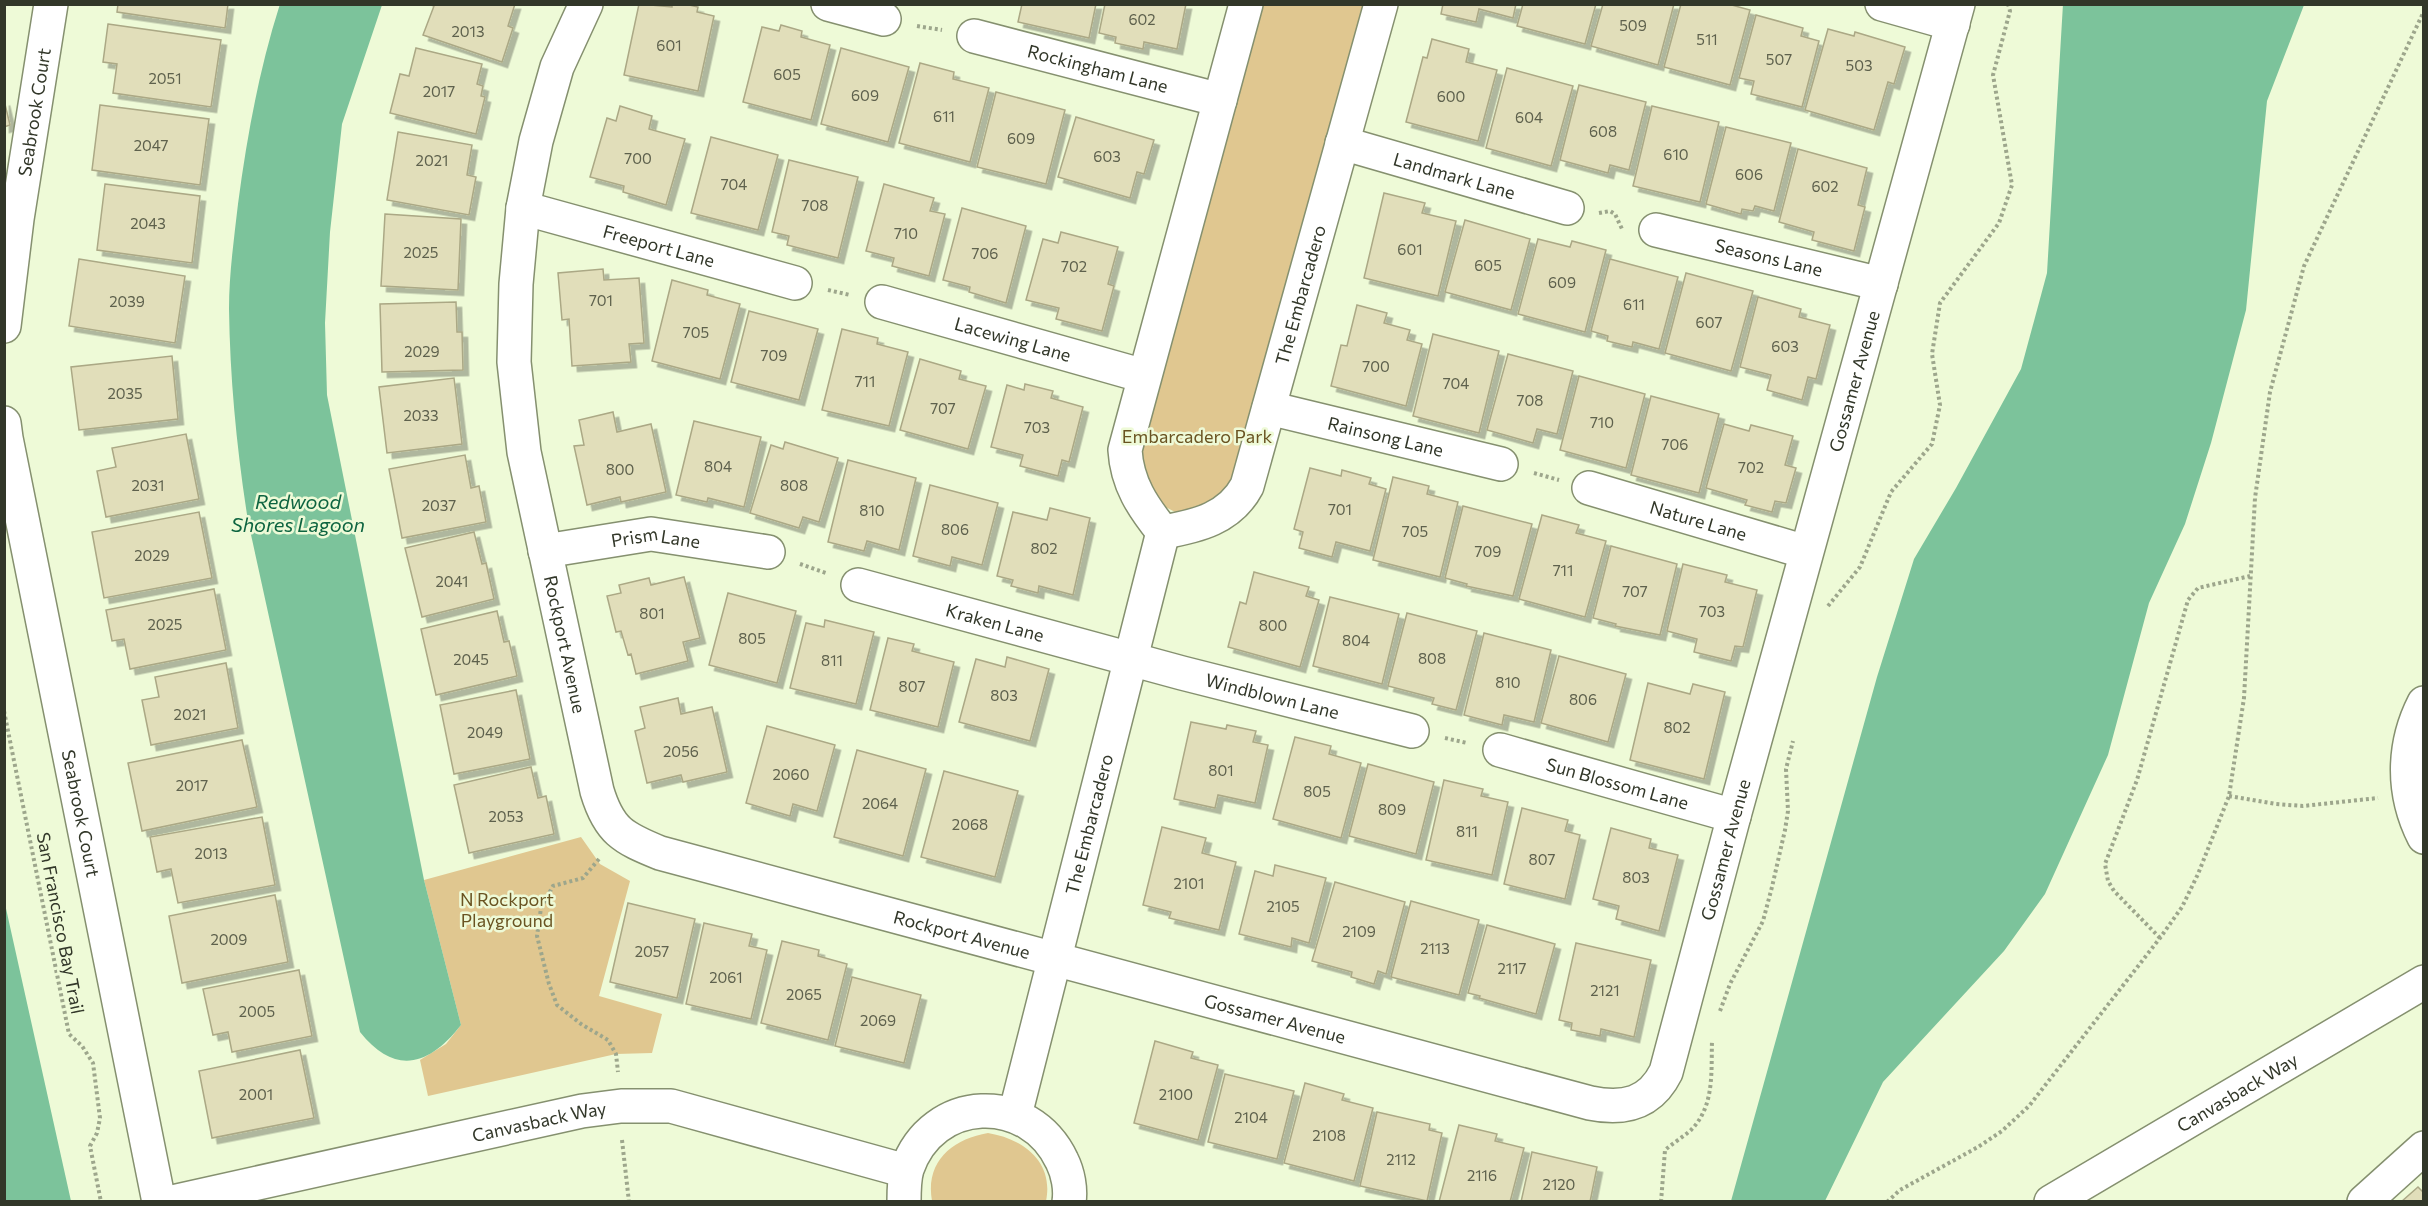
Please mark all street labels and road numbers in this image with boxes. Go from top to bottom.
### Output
street label: Rockingham Lane [1025,39,1170,97]
street label: Seabrook Court [13,46,55,178]
street label: Landmark Lane [1391,147,1518,203]
street label: Freeport Lane [601,220,717,271]
street label: The Embarcadero [1270,223,1330,367]
street label: Seasons Lane [1713,234,1825,281]
street label: Gossamer Avenue [1824,308,1884,454]
street label: Lacewing Lane [952,312,1074,366]
street label: Rainsong Lane [1325,412,1446,461]
street label: Nature Lane [1647,496,1749,545]
street label: Prism Lane [609,522,702,552]
street label: Rockport Avenue [540,573,591,715]
street label: Kraken Lane [944,598,1047,646]
street label: Windblown Lane [1203,668,1342,723]
street label: Seabrook Court [58,748,105,879]
street label: The Embarcadero [1060,752,1117,897]
street label: Sun Blossom Lane [1544,753,1691,814]
street label: Gossamer Avenue [1696,777,1755,923]
street label: San Francisco Bay Trail [33,830,89,1016]
street label: Rockport Avenue [891,905,1033,963]
street label: Gossamer Avenue [1202,989,1348,1048]
street label: Canvasback Way [2173,1048,2302,1136]
street label: Canvasback Way [470,1097,608,1146]

